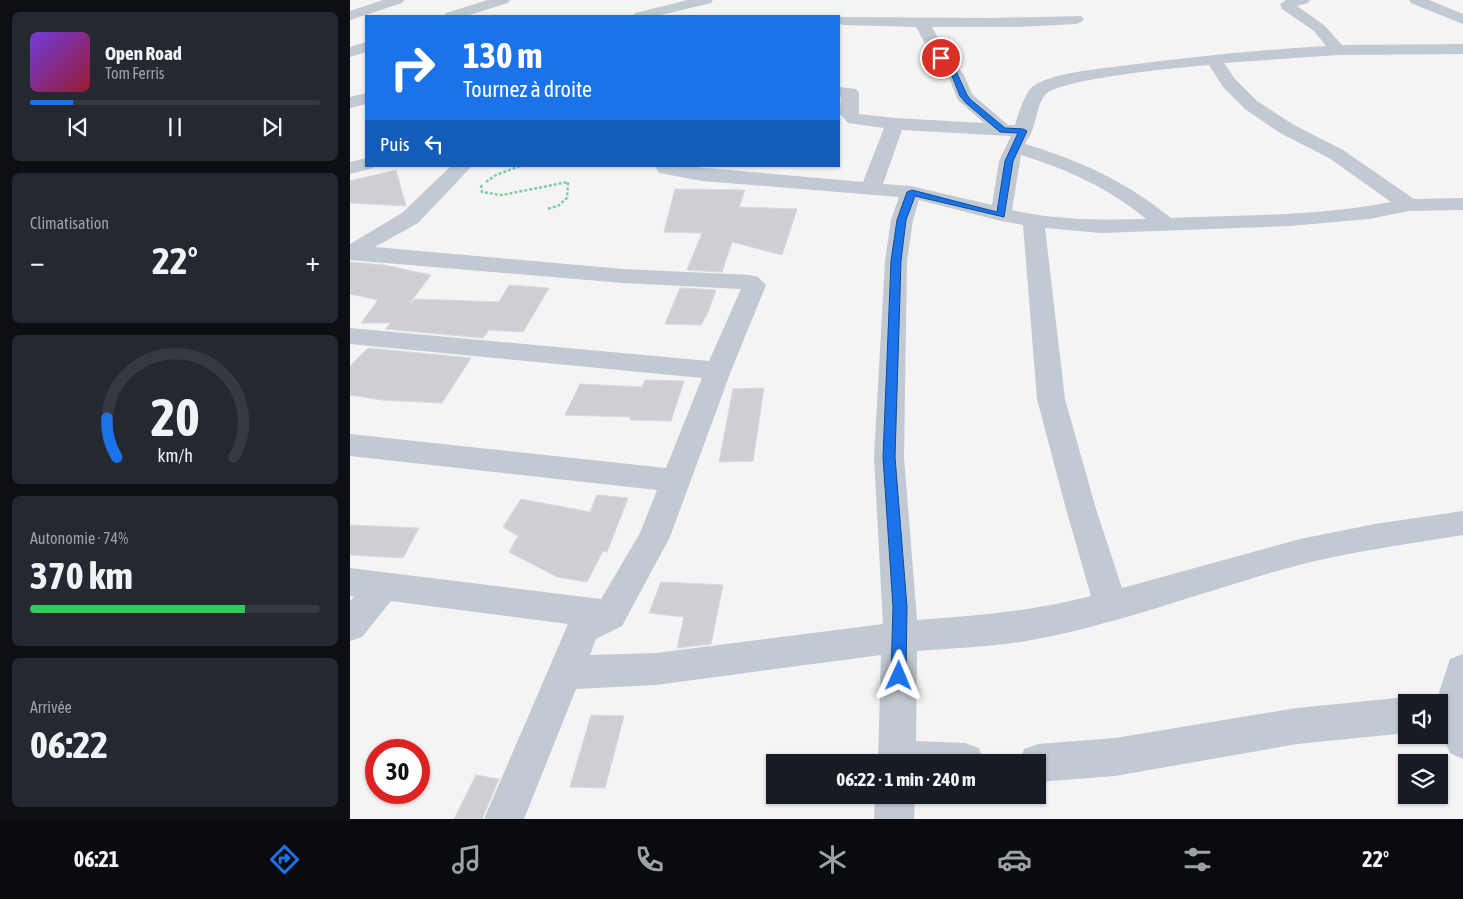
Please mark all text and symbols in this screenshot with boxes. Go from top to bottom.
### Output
icon: right [380,35,445,100]
text: 130 m [463,35,542,75]
pin [920,37,962,79]
text: Open Road [105,42,182,64]
icon: arrive [927,44,955,72]
text: Tom Ferris [105,64,164,82]
text: Tournez à droite [463,76,592,102]
icon: previous [64,113,92,141]
icon: pause [161,113,189,141]
icon: next [258,113,286,141]
icon: left [420,130,448,158]
text: Puis [380,133,410,155]
text: Climatisation [30,214,109,232]
text: 22° [152,239,198,282]
text: − [30,245,45,277]
text: + [305,245,320,277]
text: 20 [151,387,199,447]
text: km/h [157,445,193,466]
text: Autonomie · 74% [30,529,128,547]
text: 370 km [30,554,133,597]
position arrow [872,649,924,701]
map controls [1398,694,1448,804]
button: sound [1398,694,1448,744]
text: Arrivée [30,698,72,716]
text: 06:22 [30,723,108,766]
speed limit sign: 30 [365,739,430,804]
button: layers [1398,754,1448,804]
text: 06:22 · 1 min · 240 m [836,768,976,790]
icon: directions [267,842,302,877]
icon: music [449,842,484,877]
icon: phone [632,842,667,877]
icon: climate [815,842,850,877]
icon: car [997,842,1032,877]
icon: filters [1180,842,1215,877]
text: 06:21 [74,846,119,872]
text: 22° [1362,846,1389,872]

